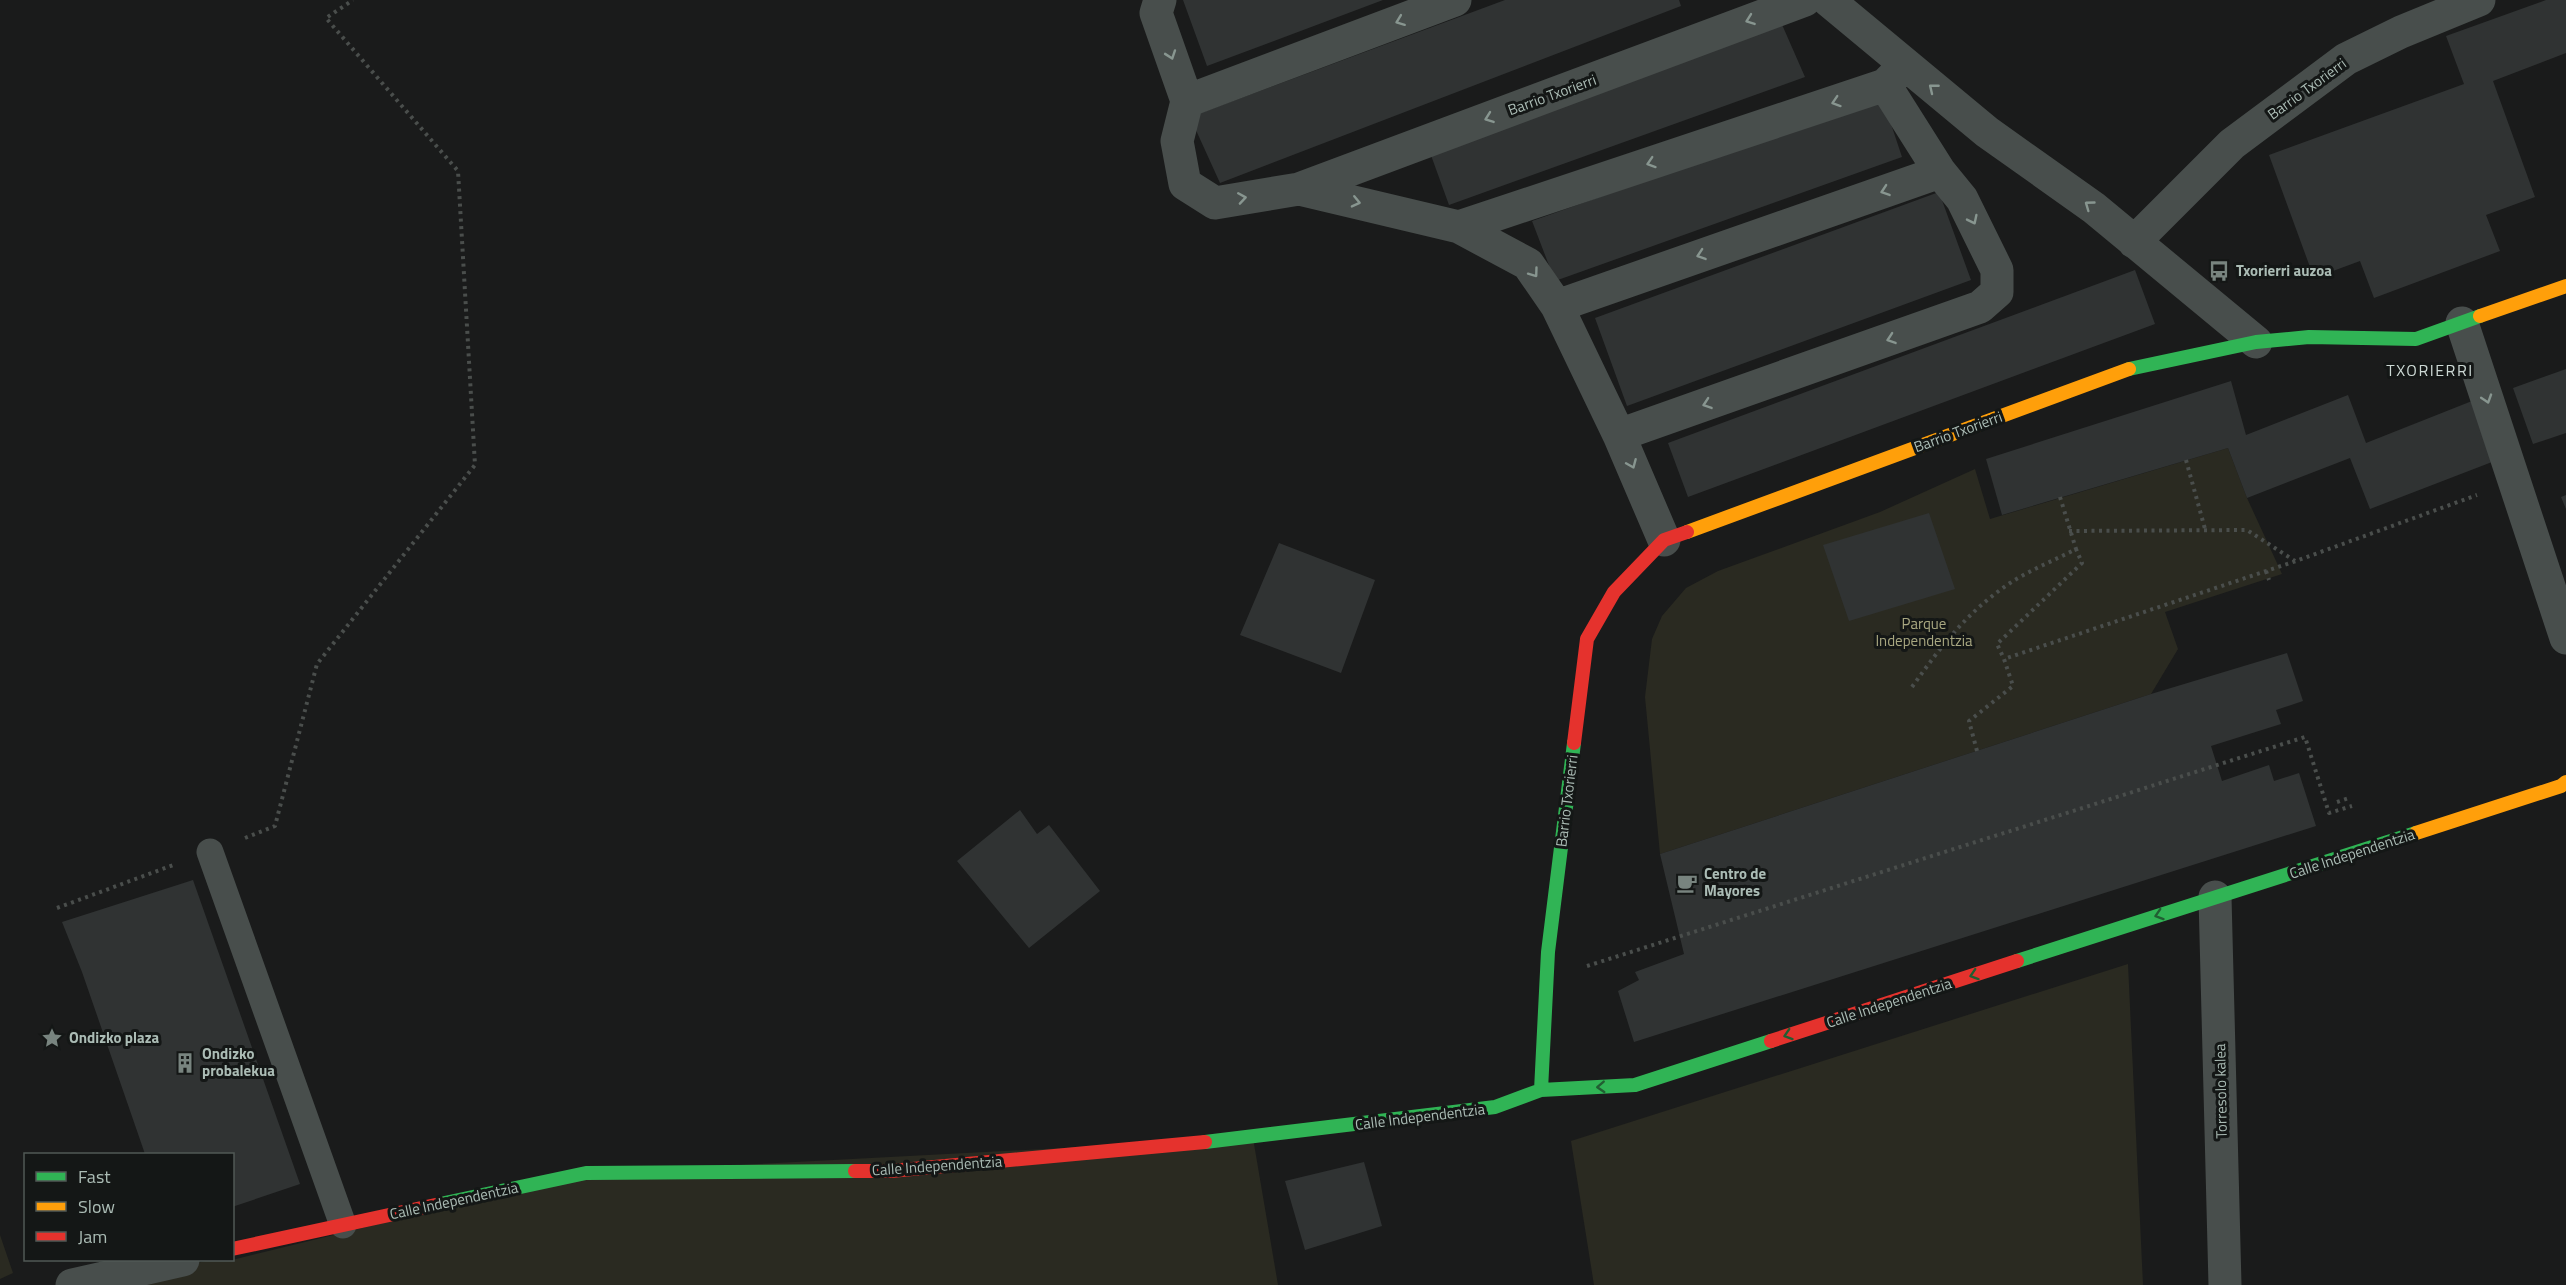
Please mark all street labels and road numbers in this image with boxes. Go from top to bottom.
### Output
street label: Barrio Txorierri [2262,52,2351,125]
street label: Barrio Txorierri [1504,68,1599,121]
street label: Barrio Txorierri [1910,405,2005,458]
street label: Barrio Txorierri [1549,754,1584,848]
street label: Calle Independentzia [2286,822,2418,885]
street label: Calle Independentzia [1823,971,1955,1034]
street label: Torresolo kalea [2208,1043,2233,1139]
street label: Calle Independentzia [1354,1097,1487,1136]
street label: Calle Independentzia [871,1149,1003,1182]
street label: Calle Independentzia [388,1176,521,1225]

